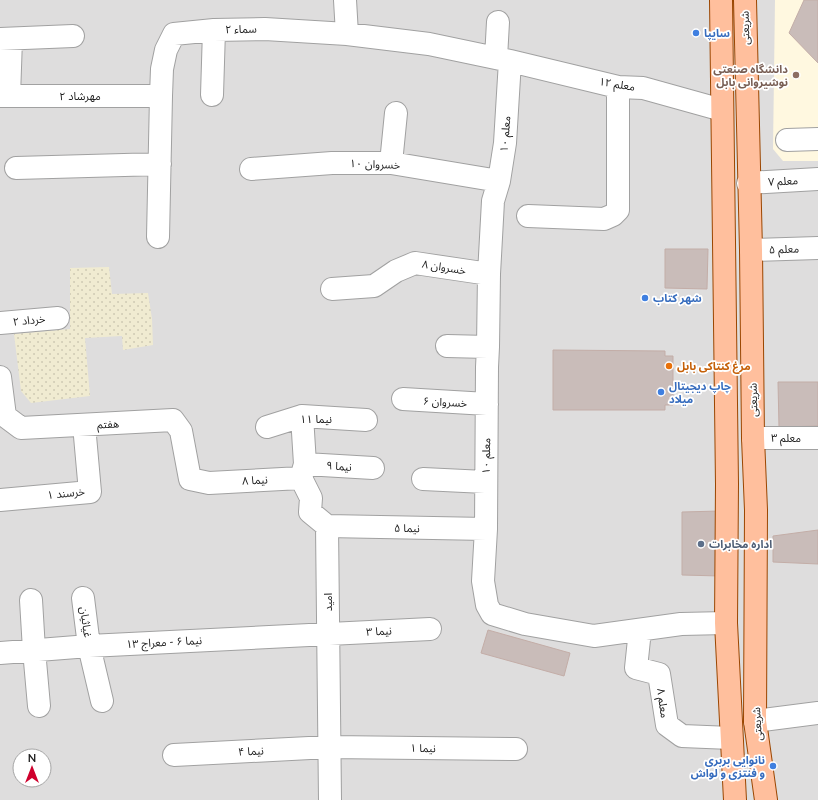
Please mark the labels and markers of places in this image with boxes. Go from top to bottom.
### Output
place label: سایپا [704,26,730,41]
marker: سایپا [691,28,701,38]
place label: دانشگاه صنعتی نوشیروانی بابل [713,62,788,89]
marker: دانشگاه صنعتی نوشیروانی بابل [791,70,801,80]
place label: شهر کتاب [653,291,702,305]
marker: شهر کتاب [640,293,650,303]
place label: مرغ کنتاکی بابل [677,359,751,374]
marker: مرغ کنتاکی بابل [664,361,674,371]
place label: چاپ دیجیتال میلاد [669,379,731,406]
marker: چاپ دیجیتال میلاد [656,387,666,397]
place label: اداره مخابرات [709,537,772,551]
marker: اداره مخابرات [696,539,706,549]
place label: نانوایی بربری و فنتزی و لواش [691,753,765,780]
marker: نانوایی بربری و فنتزی و لواش [768,761,778,771]

